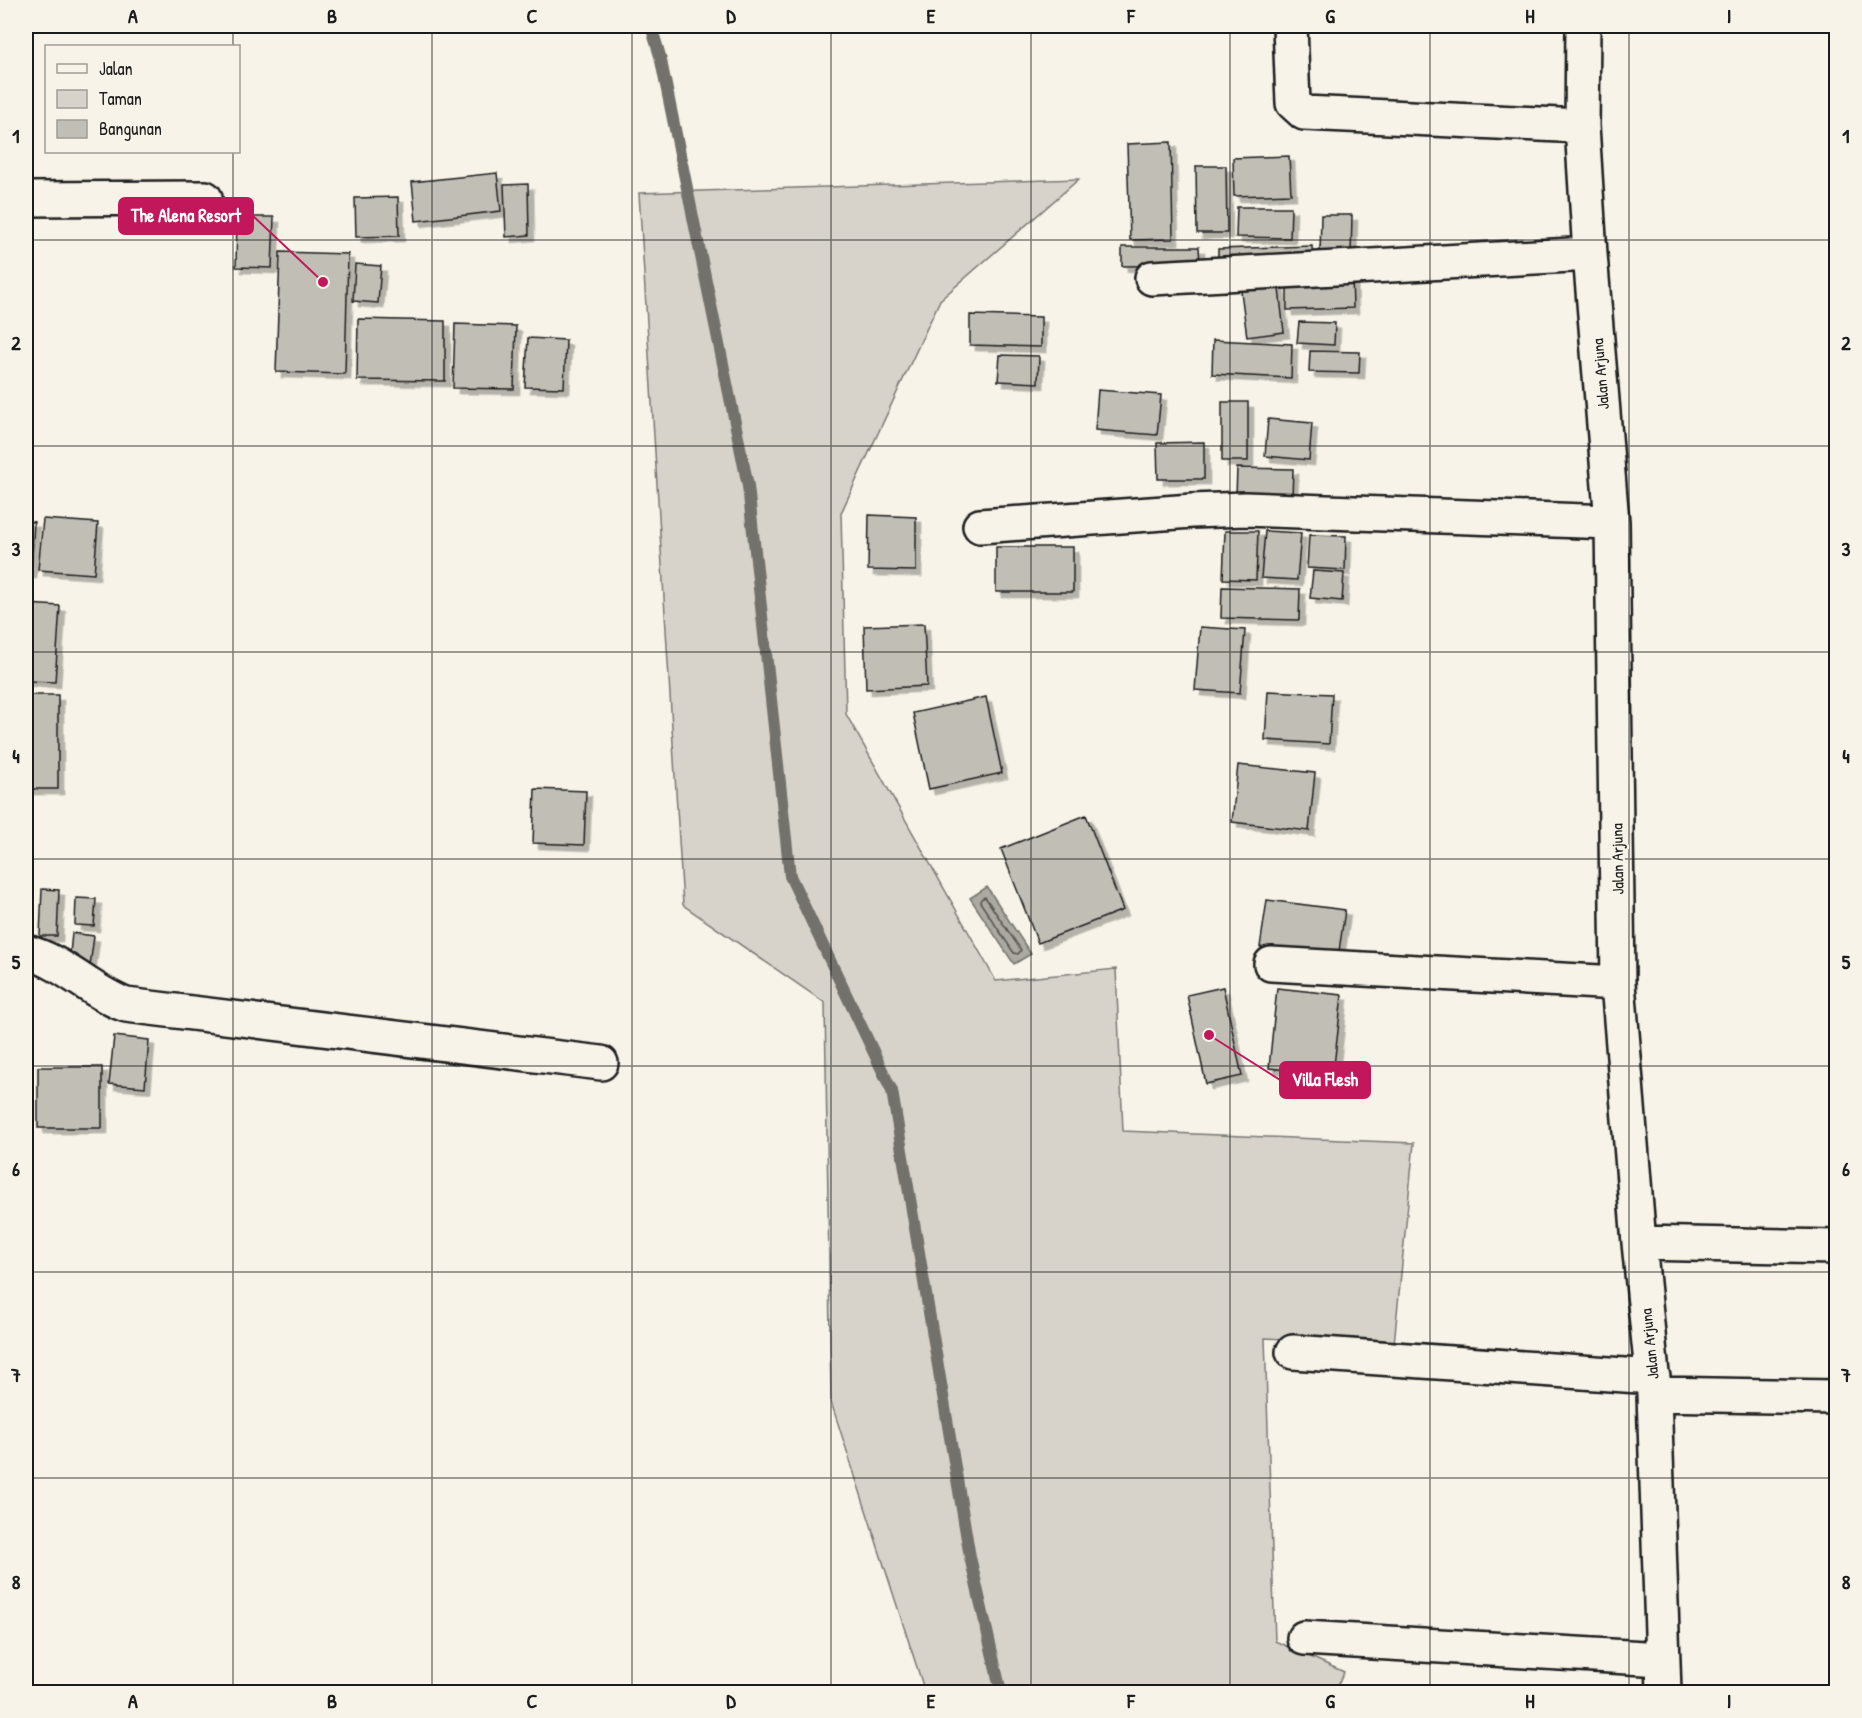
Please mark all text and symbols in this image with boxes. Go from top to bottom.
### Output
text: A [128,2,138,29]
text: B [327,2,337,29]
text: C [527,2,538,29]
text: D [726,2,736,29]
text: E [927,2,936,29]
text: F [1126,2,1136,29]
text: G [1325,2,1335,29]
text: H [1525,2,1535,29]
text: I [1727,2,1731,29]
legend [45,45,240,153]
text: Jalan [99,56,133,81]
text: Taman [99,86,142,111]
text: Bangunan [99,116,162,141]
text: 1 [12,122,20,149]
text: 1 [1842,122,1850,149]
callout: The Alena Resort [119,198,253,234]
text: The Alena Resort [130,203,242,228]
text: 2 [11,329,21,356]
text: 2 [1841,329,1851,356]
street label: Jalan Arjuna [1586,338,1614,410]
text: 3 [12,535,21,562]
text: 3 [1842,535,1851,562]
text: 4 [12,742,20,769]
text: 4 [1842,742,1850,769]
street label: Jalan Arjuna [1605,823,1629,895]
text: 5 [12,948,21,975]
text: 5 [1842,948,1851,975]
callout: Villa Flesh [1280,1062,1370,1098]
text: Villa Flesh [1292,1067,1359,1092]
text: 6 [12,1155,20,1182]
text: 6 [1842,1155,1850,1182]
street label: Jalan Arjuna [1634,1307,1664,1381]
text: 7 [10,1361,21,1388]
text: 7 [1840,1361,1851,1388]
text: 8 [12,1568,21,1595]
text: 8 [1842,1568,1851,1595]
text: A [128,1687,138,1714]
text: B [327,1687,337,1714]
text: C [527,1687,538,1714]
text: D [726,1687,736,1714]
text: E [927,1687,936,1714]
text: F [1126,1687,1136,1714]
text: G [1325,1687,1335,1714]
text: H [1525,1687,1535,1714]
text: I [1727,1687,1731,1714]

